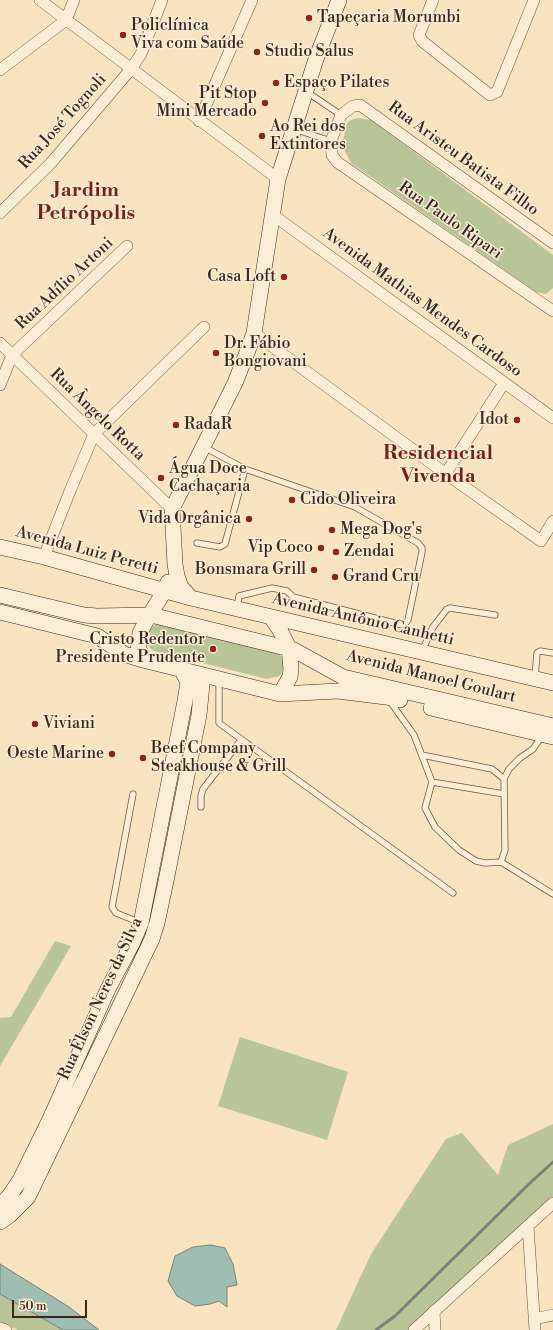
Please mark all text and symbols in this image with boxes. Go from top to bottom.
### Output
place label: Tapeçaria Morumbi [317,8,461,28]
marker: Tapeçaria Morumbi [304,13,314,23]
place label: Policlínica Viva com Saúde [131,16,244,54]
marker: Policlínica Viva com Saúde [118,30,128,40]
place label: Studio Salus [265,42,354,62]
marker: Studio Salus [252,47,262,57]
street label: Rua José Tognoli [15,70,111,174]
place label: Espaço Pilates [284,73,389,93]
marker: Espaço Pilates [271,78,281,88]
place label: Pit Stop Mini Mercado [156,84,257,122]
marker: Pit Stop Mini Mercado [260,98,270,108]
street label: Rua Aristeu Batista Filho [384,98,542,220]
place label: Ao Rei dos Extintores [270,117,346,155]
marker: Ao Rei dos Extintores [257,131,267,141]
street label: Rua Paulo Ripari [394,178,506,264]
district label: Jardim Petrópolis [37,179,135,226]
street label: Avenida Mathias Mendes Cardoso [319,224,525,382]
street label: Rua Adílio Artoni [12,234,118,334]
place label: Casa Loft [207,267,276,287]
marker: Casa Loft [279,272,289,282]
place label: Dr. Fábio Bongiovani [224,334,307,372]
marker: Dr. Fábio Bongiovani [211,348,221,358]
street label: Rua Ângelo Rotta [45,365,149,465]
place label: Idot [479,410,509,430]
place label: RadaR [184,415,232,435]
marker: Idot [512,415,522,425]
marker: RadaR [171,420,181,430]
district label: Residencial Vivenda [383,442,493,489]
place label: Água Doce Cachaçaria [169,459,250,497]
marker: Água Doce Cachaçaria [156,473,166,483]
place label: Cido Oliveira [300,490,396,510]
marker: Cido Oliveira [287,495,297,505]
place label: Vida Orgânica [138,509,241,529]
marker: Vida Orgânica [244,514,254,524]
place label: Mega Dog's [340,520,422,540]
street label: Avenida Luiz Peretti [14,523,160,579]
marker: Mega Dog's [327,525,337,535]
place label: Vip Coco [248,538,313,558]
place label: Zendai [344,542,394,562]
marker: Vip Coco [316,543,326,553]
marker: Zendai [331,547,341,557]
place label: Bonsmara Grill [195,560,306,580]
marker: Bonsmara Grill [309,565,319,575]
place label: Grand Cru [343,567,419,587]
marker: Grand Cru [330,572,340,582]
street label: Avenida Antônio Canhetti [270,590,456,650]
place label: Cristo Redentor Presidente Prudente [56,630,205,668]
marker: Cristo Redentor Presidente Prudente [208,644,218,654]
street label: Avenida Manoel Goulart [344,647,518,707]
place label: Viviani [43,714,95,734]
marker: Viviani [30,719,40,729]
place label: Beef Company Steakhouse & Grill [151,739,286,777]
place label: Oeste Marine [7,744,104,764]
marker: Oeste Marine [107,749,117,759]
marker: Beef Company Steakhouse & Grill [138,753,148,763]
street label: Rua Élson Neres da Silva [55,915,147,1083]
scale bar [14,1292,89,1318]
text: 50 m [19,1299,47,1314]

